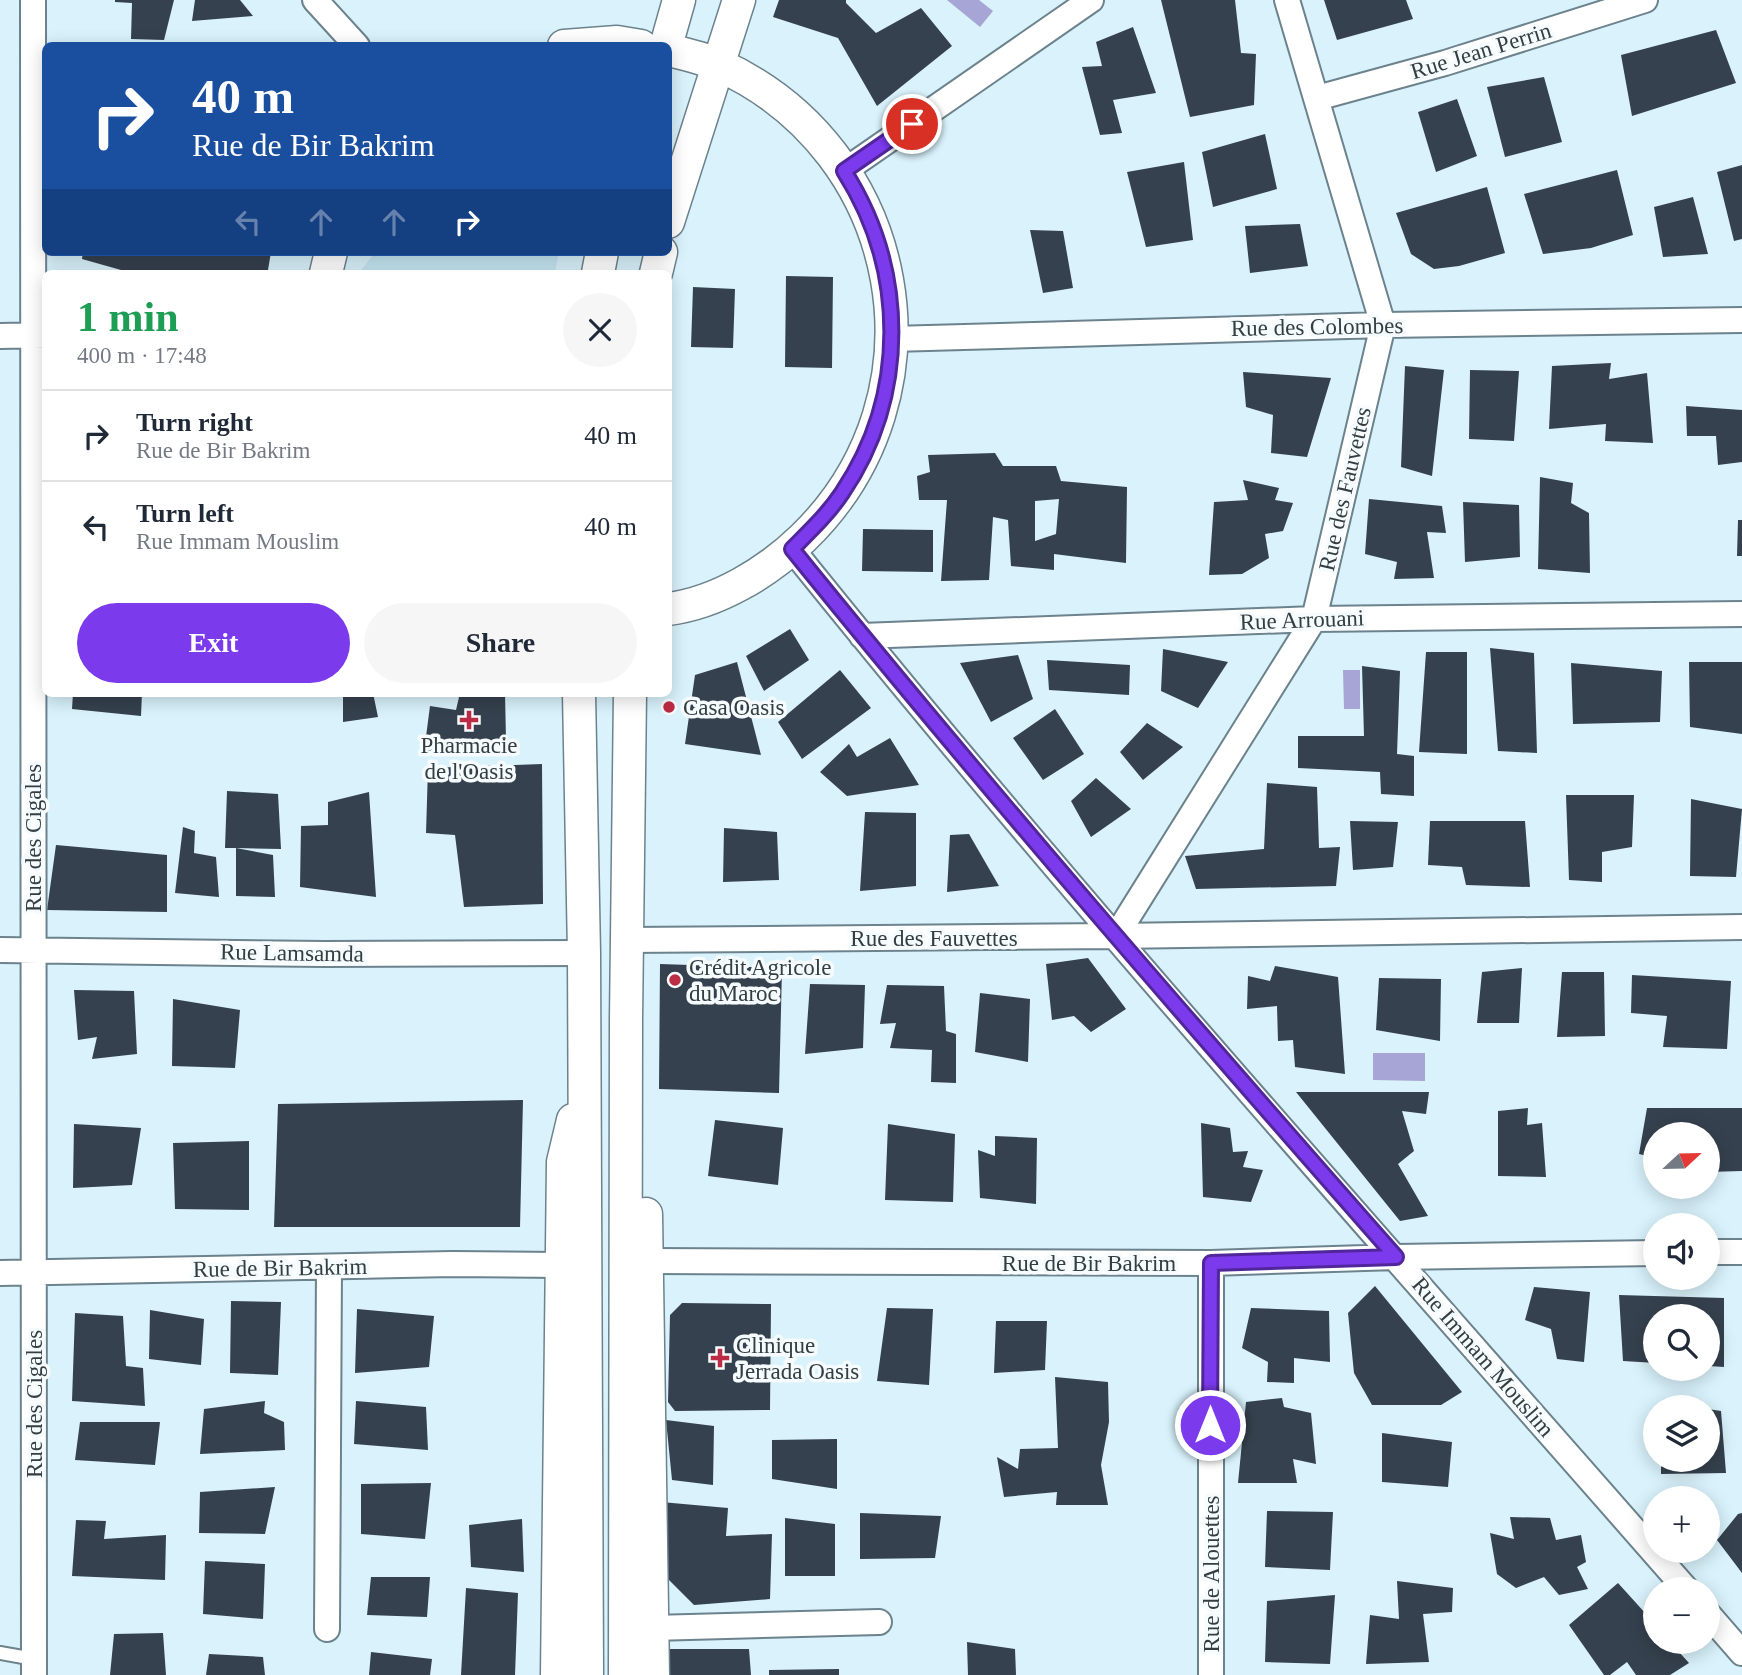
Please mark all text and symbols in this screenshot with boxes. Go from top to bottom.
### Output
street label: Rue Jean Perrin [1408,18,1555,84]
text: 40 m [192,69,294,124]
icon: right [77,70,168,161]
pin [882,94,942,154]
icon: arrive [893,105,931,143]
text: Rue de Bir Bakrim [192,127,435,163]
icon: left [229,203,267,241]
icon: ahead [302,203,340,241]
icon: ahead [375,203,413,241]
icon: right [448,203,486,241]
button: close [563,293,637,367]
text: 1 min [77,294,179,340]
street label: Rue des Colombes [1231,313,1403,341]
text: 400 m · 17:48 [77,343,207,368]
street label: Rue des Fauvettes [1314,405,1376,573]
text: Turn right [136,408,253,437]
icon: right [77,417,115,455]
text: 40 m [584,421,637,450]
text: Rue de Bir Bakrim [136,438,310,463]
text: Turn left [136,499,234,528]
icon: left [77,508,115,546]
text: 40 m [584,512,637,541]
text: Rue Immam Mouslim [136,529,339,554]
button: Exit [77,603,350,683]
button: Share [364,603,637,683]
street label: Rue Arrouani [1239,605,1365,635]
place label: Casa Oasis [683,695,785,720]
marker: Casa Oasis [661,699,677,715]
marker: Pharmacie de l'Oasis [461,712,477,728]
place label: Pharmacie de l'Oasis [420,733,518,784]
street label: Rue des Cigales [21,764,46,912]
street label: Rue des Fauvettes [850,926,1018,951]
street label: Rue Lamsamda [220,939,364,967]
place label: Crédit Agricole du Maroc [689,955,831,1006]
marker: Crédit Agricole du Maroc [667,972,683,988]
north arrow [1643,1122,1720,1199]
map controls [1643,1122,1720,1654]
button: sound [1643,1213,1720,1290]
street label: Rue de Bir Bakrim [1002,1251,1176,1276]
street label: Rue de Bir Bakrim [193,1254,368,1282]
street label: Rue Immam Mouslim [1407,1272,1559,1442]
button: search [1643,1304,1720,1381]
street label: Rue des Cigales [22,1330,47,1478]
place label: Clinique Jerrada Oasis [736,1333,859,1384]
marker: Clinique Jerrada Oasis [710,1348,730,1368]
position arrow [1173,1388,1247,1462]
button: layers [1643,1395,1720,1472]
button: + [1643,1486,1720,1563]
street label: Rue de Alouettes [1199,1495,1224,1653]
button: − [1643,1577,1720,1654]

